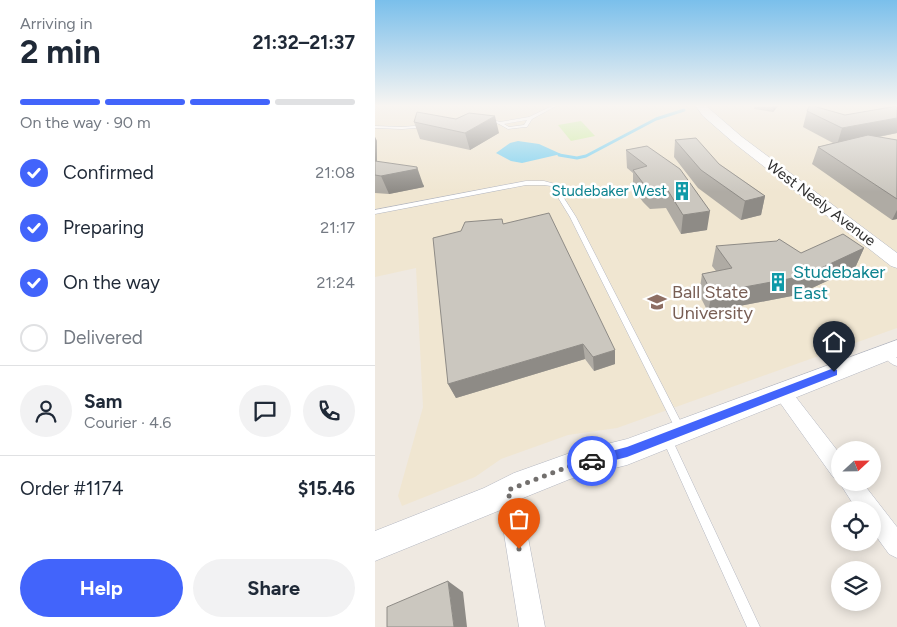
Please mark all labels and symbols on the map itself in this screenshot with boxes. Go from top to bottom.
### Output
street label: West Neely Avenue [763,156,879,250]
building icon: Studebaker West [671,180,693,202]
place label: Studebaker West [552,182,667,200]
place label: Studebaker East [793,261,885,304]
building icon: Studebaker East [767,271,789,293]
place label: Ball State University [672,281,753,324]
school or university icon: Ball State University [646,291,668,313]
pin [813,321,855,372]
courier [567,436,617,486]
north arrow [831,441,881,491]
pin [498,498,540,549]

